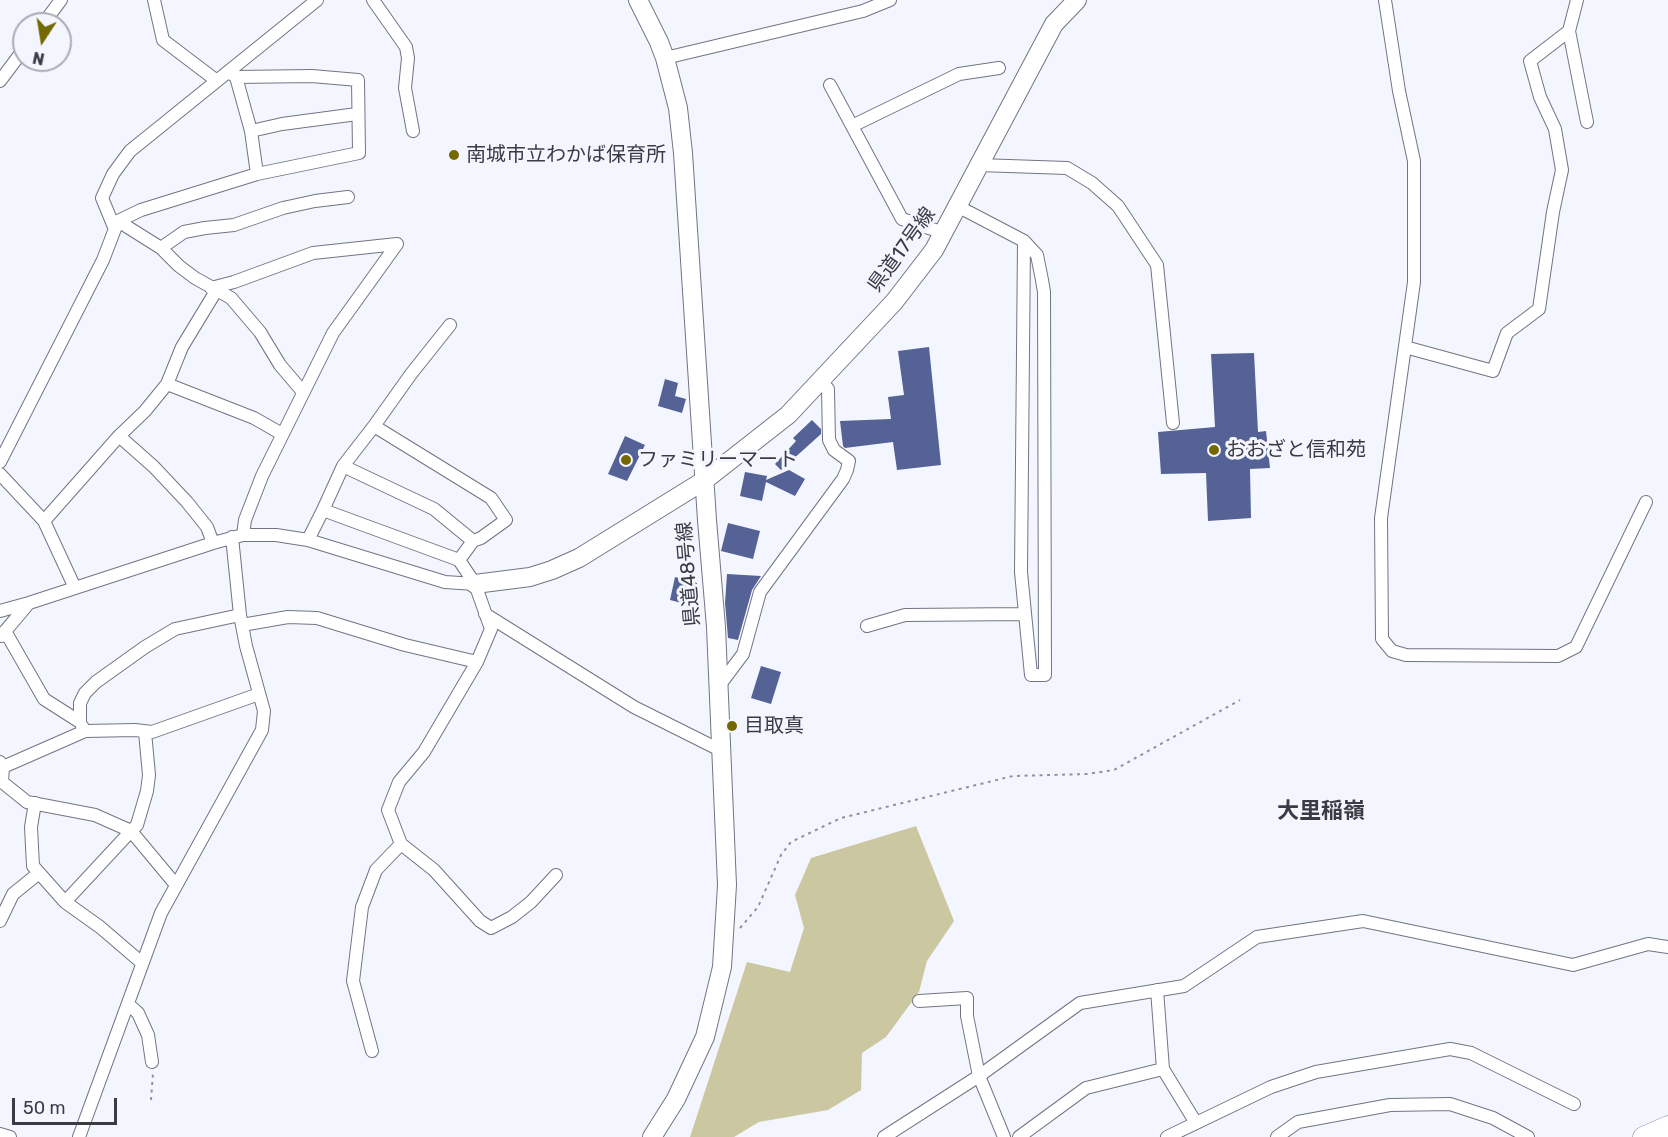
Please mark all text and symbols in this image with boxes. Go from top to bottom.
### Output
north arrow [12,12,72,72]
text: N [31,48,46,69]
place label: 南城市立わかば保育所 [466,143,666,167]
marker: 南城市立わかば保育所 [447,148,461,162]
street label: 県道17号線 [863,203,941,297]
place label: おおざと信和苑 [1226,438,1366,462]
marker: おおざと信和苑 [1207,443,1221,457]
place label: ファミリーマート [638,448,798,472]
marker: ファミリーマート [619,453,633,467]
street label: 県道48号線 [672,521,706,627]
place label: 目取真 [744,714,804,738]
marker: 目取真 [725,719,739,733]
district label: 大里稲嶺 [1277,799,1365,825]
scale bar [15,1086,120,1124]
text: 50 m [23,1097,66,1119]

